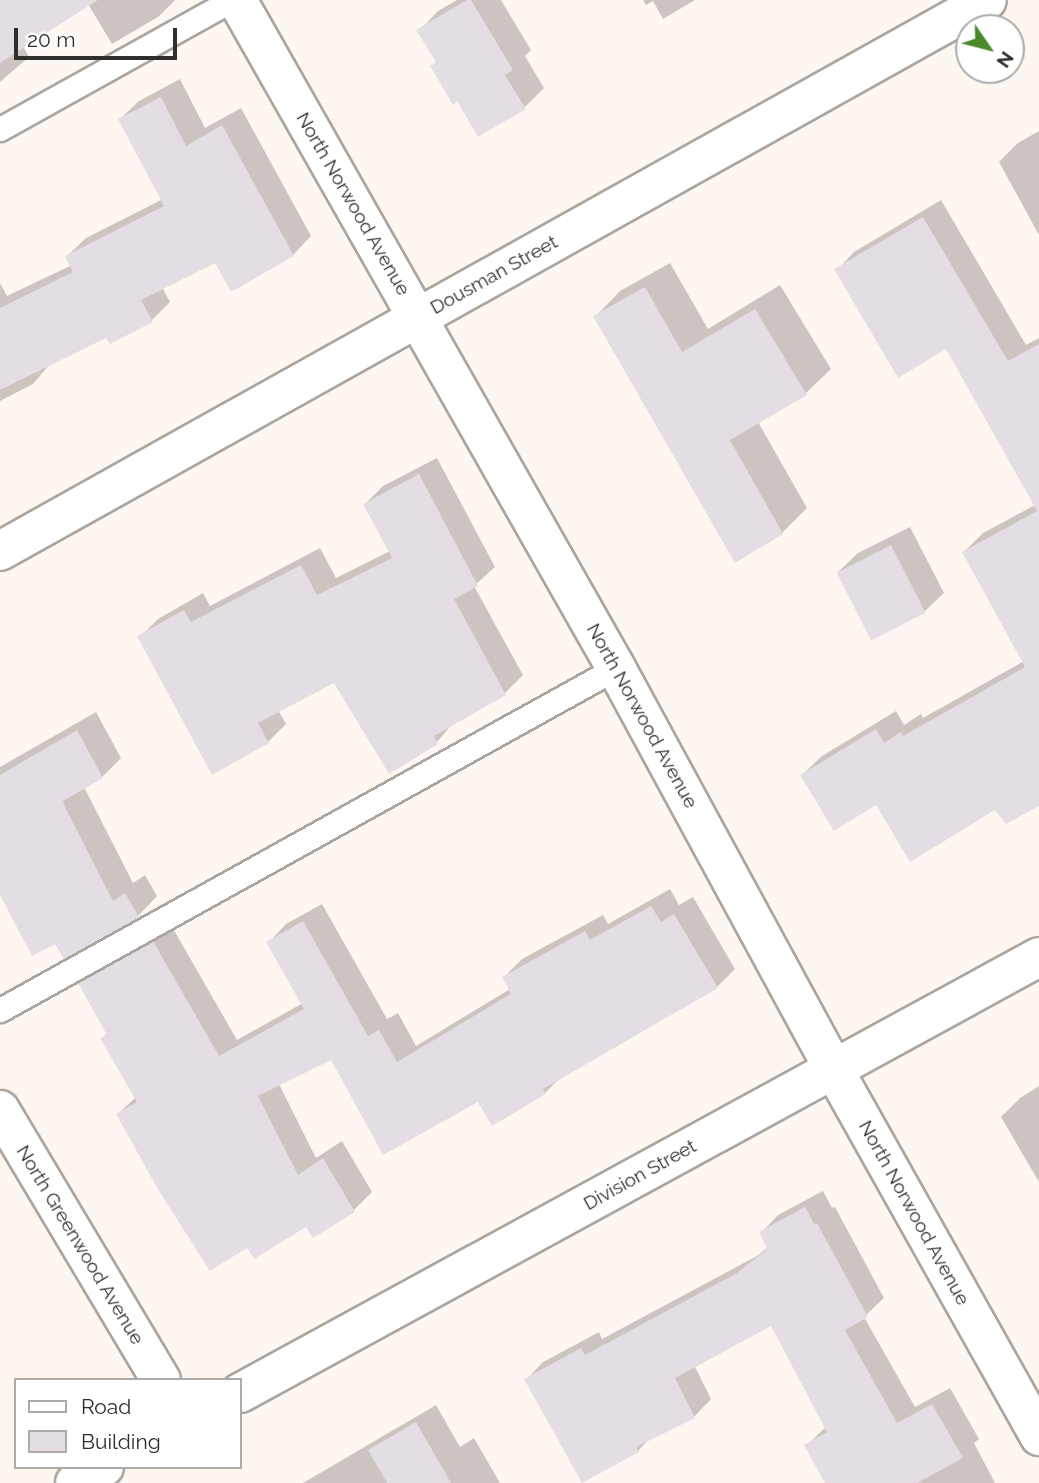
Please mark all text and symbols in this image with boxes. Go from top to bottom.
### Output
scale bar [18,14,180,58]
north arrow [955,14,1025,84]
text: 20 m [27,27,75,52]
text: N [992,48,1019,72]
street label: North Norwood Avenue [291,108,415,300]
street label: Dousman Street [426,231,562,319]
street label: North Norwood Avenue [582,619,702,813]
street label: North Norwood Avenue [854,1116,974,1310]
street label: Division Street [580,1135,700,1215]
street label: North Greenwood Avenue [11,1141,149,1349]
legend [14,1378,242,1469]
text: Road [81,1394,131,1419]
text: Building [81,1429,161,1454]

